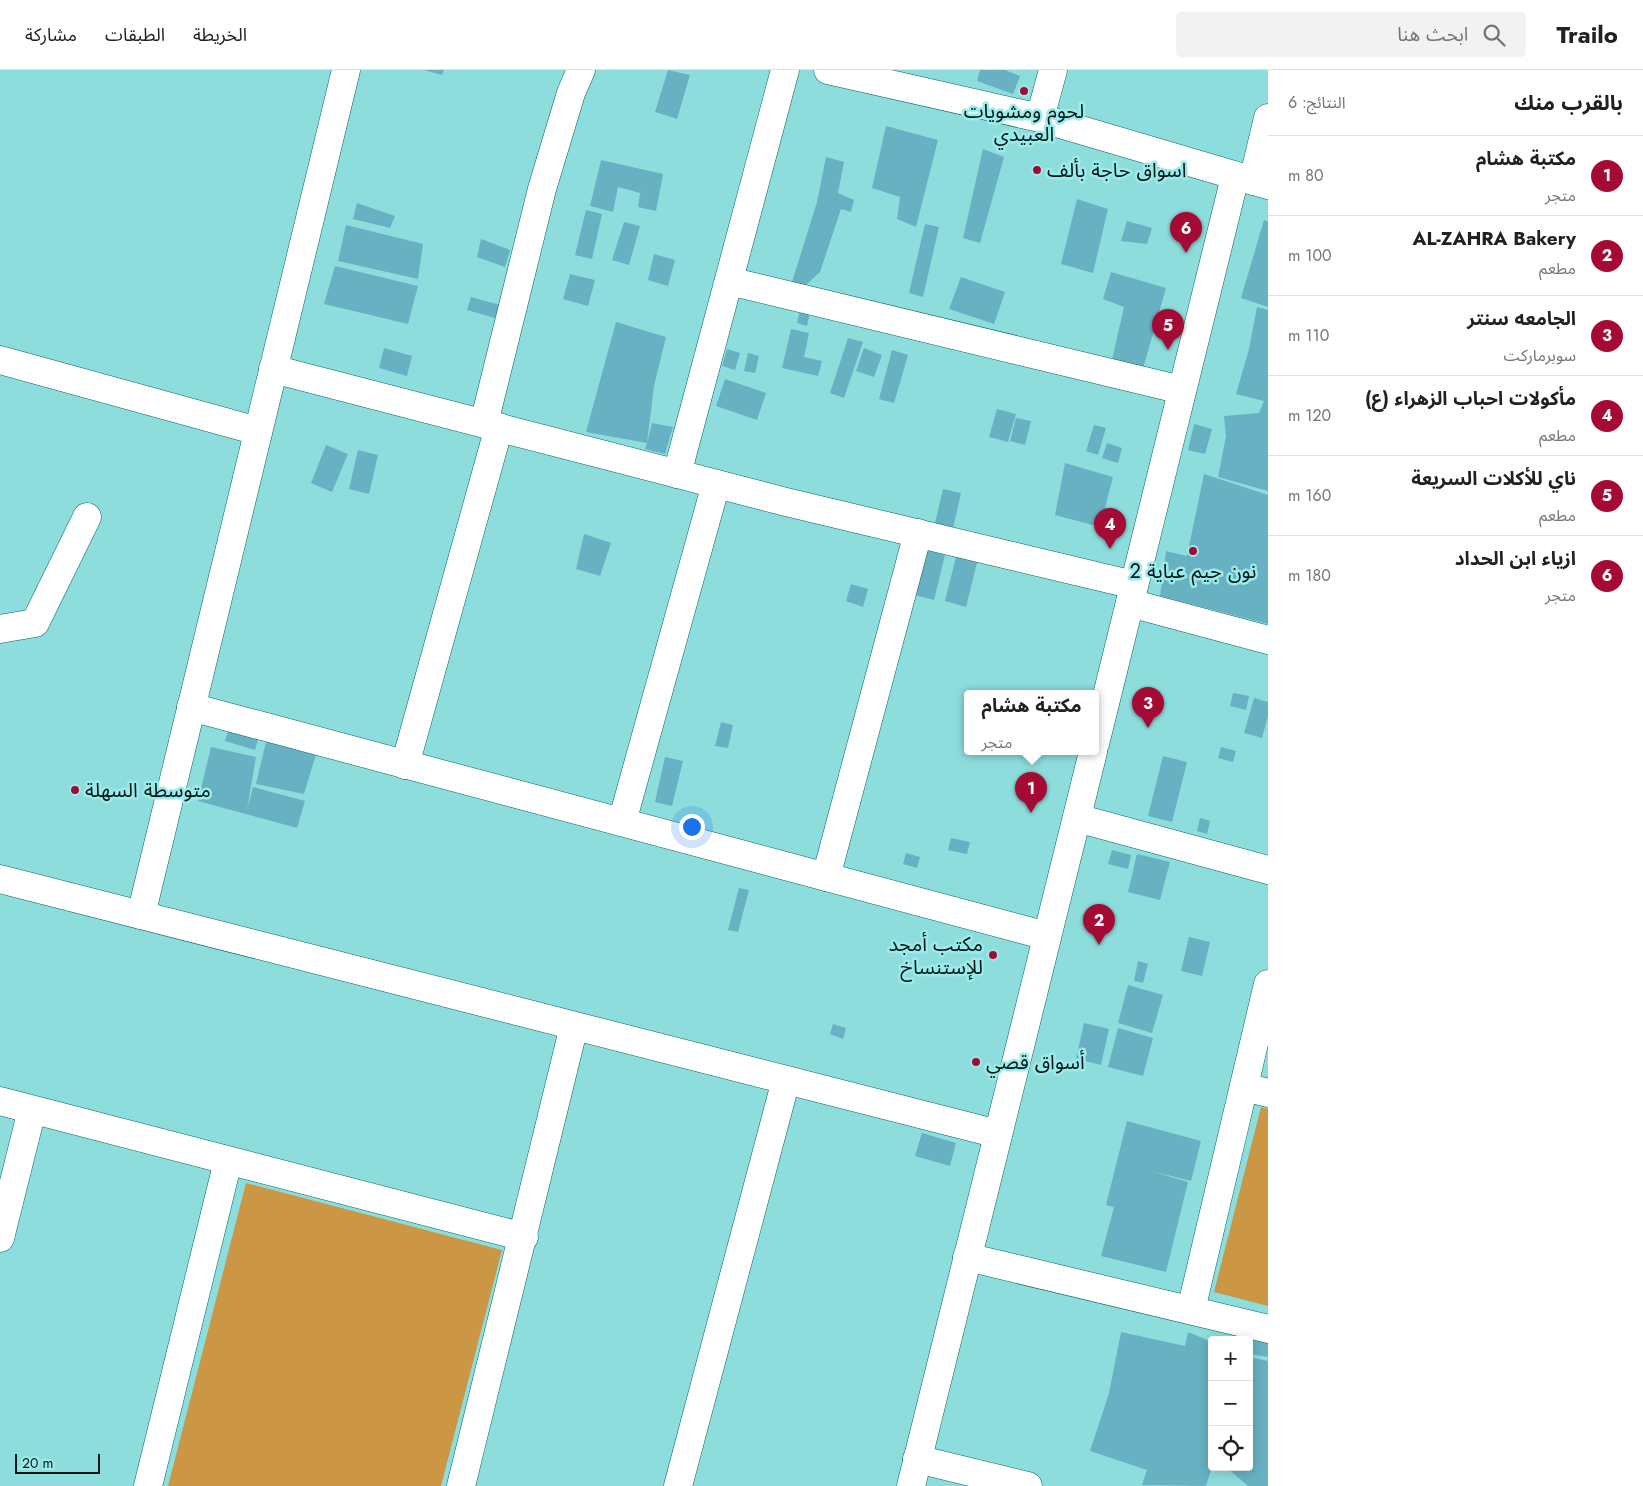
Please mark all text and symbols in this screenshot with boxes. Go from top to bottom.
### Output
search box [1176,12,1526,57]
text: Trailo [1556,17,1618,52]
text: ابحث هنا [1397,21,1468,48]
icon: search [1480,21,1508,49]
text: مشاركة [25,22,77,48]
text: الطبقات [105,22,165,48]
text: الخريطة [193,22,247,48]
marker: لحوم ومشويات العبيدي [1018,85,1030,97]
text: بالقرب منك [1514,88,1623,118]
text: النتائج: 6 [1288,91,1346,114]
place label: لحوم ومشويات العبيدي [964,97,1084,150]
text: مكتبة هشام [1476,145,1576,172]
place label: اسواق حاجة بألف [1047,156,1187,185]
marker: اسواق حاجة بألف [1031,164,1043,176]
text: 80 m [1288,164,1324,187]
text: 1 [1603,164,1611,187]
text: متجر [1545,184,1576,207]
pin: 6 [1170,212,1202,253]
text: AL-ZAHRA Bakery [1412,225,1576,252]
text: 100 m [1288,244,1332,267]
text: 2 [1602,244,1612,267]
text: مطعم [1539,257,1576,280]
text: الجامعه سنتر [1467,305,1576,332]
pin: 5 [1152,309,1184,350]
text: 110 m [1288,324,1329,347]
text: 3 [1602,324,1612,347]
text: سوبرماركت [1504,344,1576,367]
text: مأكولات احباب الزهراء (ع) [1365,385,1576,412]
text: 120 m [1288,404,1331,427]
text: 4 [1601,404,1613,427]
text: مطعم [1539,424,1576,447]
text: ناي للأكلات السريعة [1411,465,1576,492]
text: 160 m [1288,484,1331,507]
text: 5 [1602,484,1612,507]
text: مطعم [1539,504,1576,527]
pin: 4 [1094,508,1126,549]
marker: نون جيم عباية 2 [1187,545,1199,557]
text: ازياء ابن الحداد [1455,545,1576,572]
place label: نون جيم عباية 2 [1130,557,1256,586]
text: 180 m [1288,564,1331,587]
text: 6 [1602,564,1612,587]
text: متجر [1545,584,1576,607]
pin: 3 [1132,687,1164,728]
popup [964,690,1099,755]
text: مكتبة هشام [981,692,1082,719]
text: متجر [981,731,1012,754]
pin: 1 [1015,772,1047,813]
place label: متوسطة السهلة [85,776,211,805]
marker: متوسطة السهلة [69,784,81,796]
your location [679,814,705,840]
pin: 2 [1083,904,1115,945]
place label: مكتب أمجد للإستنساخ [888,930,983,982]
marker: مكتب أمجد للإستنساخ [987,949,999,961]
place label: أسواق قصي [986,1048,1085,1078]
marker: أسواق قصي [970,1056,982,1068]
map controls [1208,1336,1253,1471]
button: + [1208,1336,1253,1381]
button: − [1208,1381,1253,1426]
button: locate [1208,1426,1253,1471]
scale bar [15,1451,100,1474]
text: 20 m [22,1453,54,1473]

